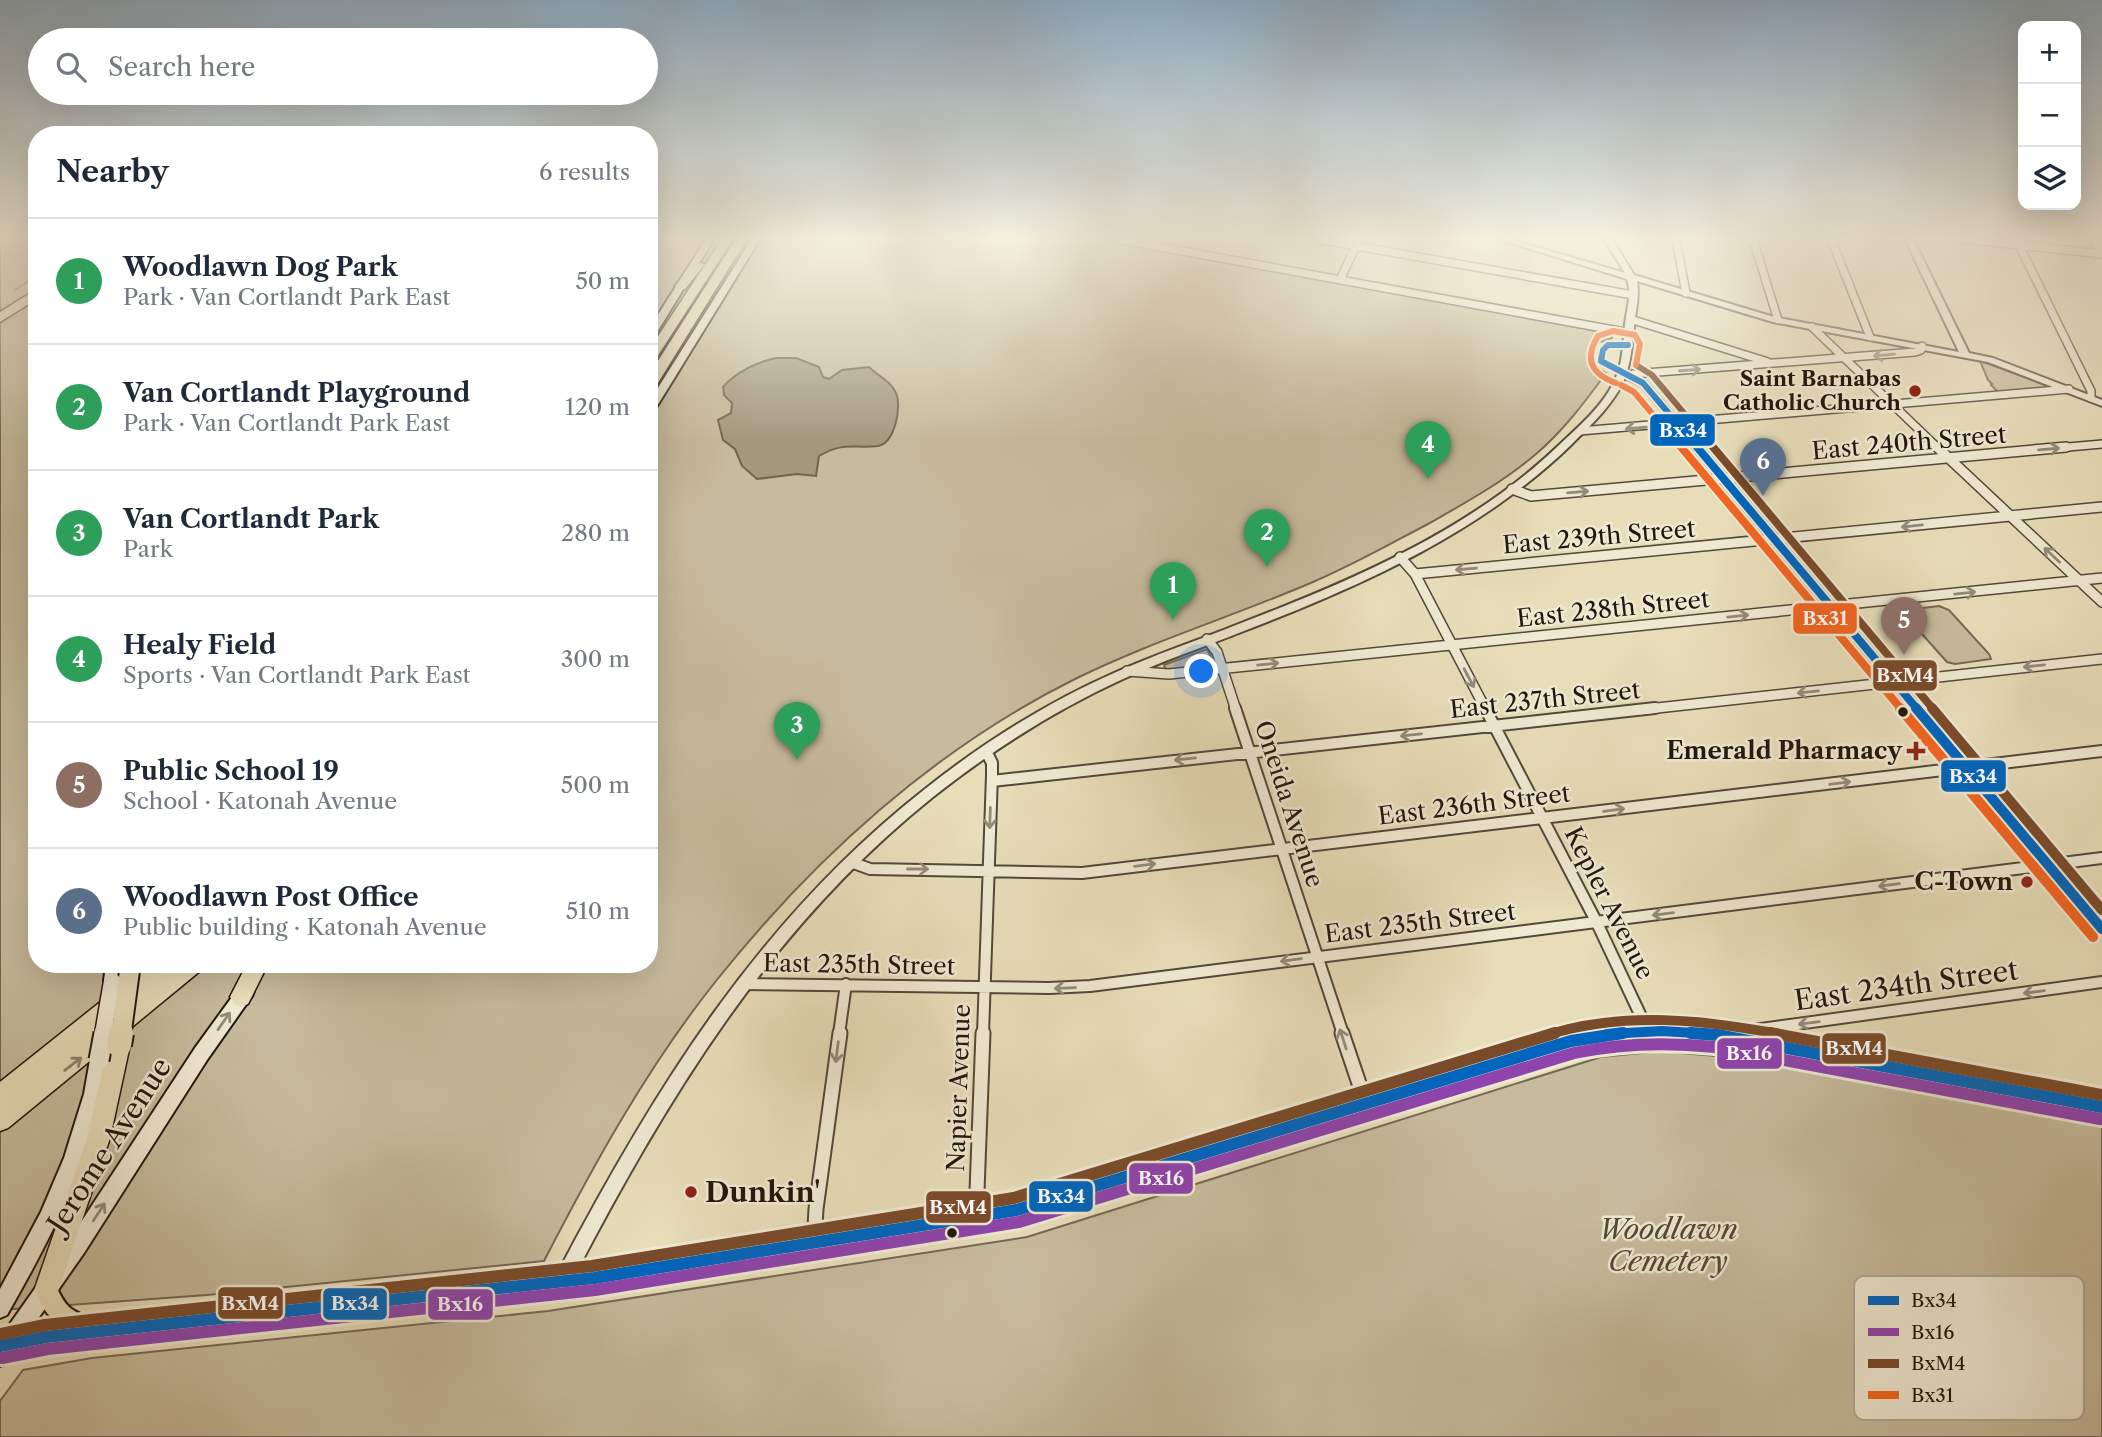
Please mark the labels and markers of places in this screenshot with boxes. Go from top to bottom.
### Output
place label: Saint Barnabas Catholic Church [1723,366,1902,415]
marker: Saint Barnabas Catholic Church [1907,383,1923,399]
pin: 4 [1405,421,1451,479]
pin: 6 [1740,438,1786,496]
pin: 2 [1244,509,1290,567]
pin: 1 [1150,562,1196,620]
pin: 5 [1881,597,1927,655]
pin: 3 [774,702,820,760]
unlabelled marker [1896,705,1910,719]
place label: Emerald Pharmacy [1666,736,1903,765]
marker: Emerald Pharmacy [1908,743,1924,759]
place label: C-Town [1915,867,2014,896]
marker: C-Town [2019,874,2035,890]
place label: Dunkin' [705,1175,820,1209]
marker: Dunkin' [683,1184,699,1200]
unlabelled marker [945,1226,959,1240]

